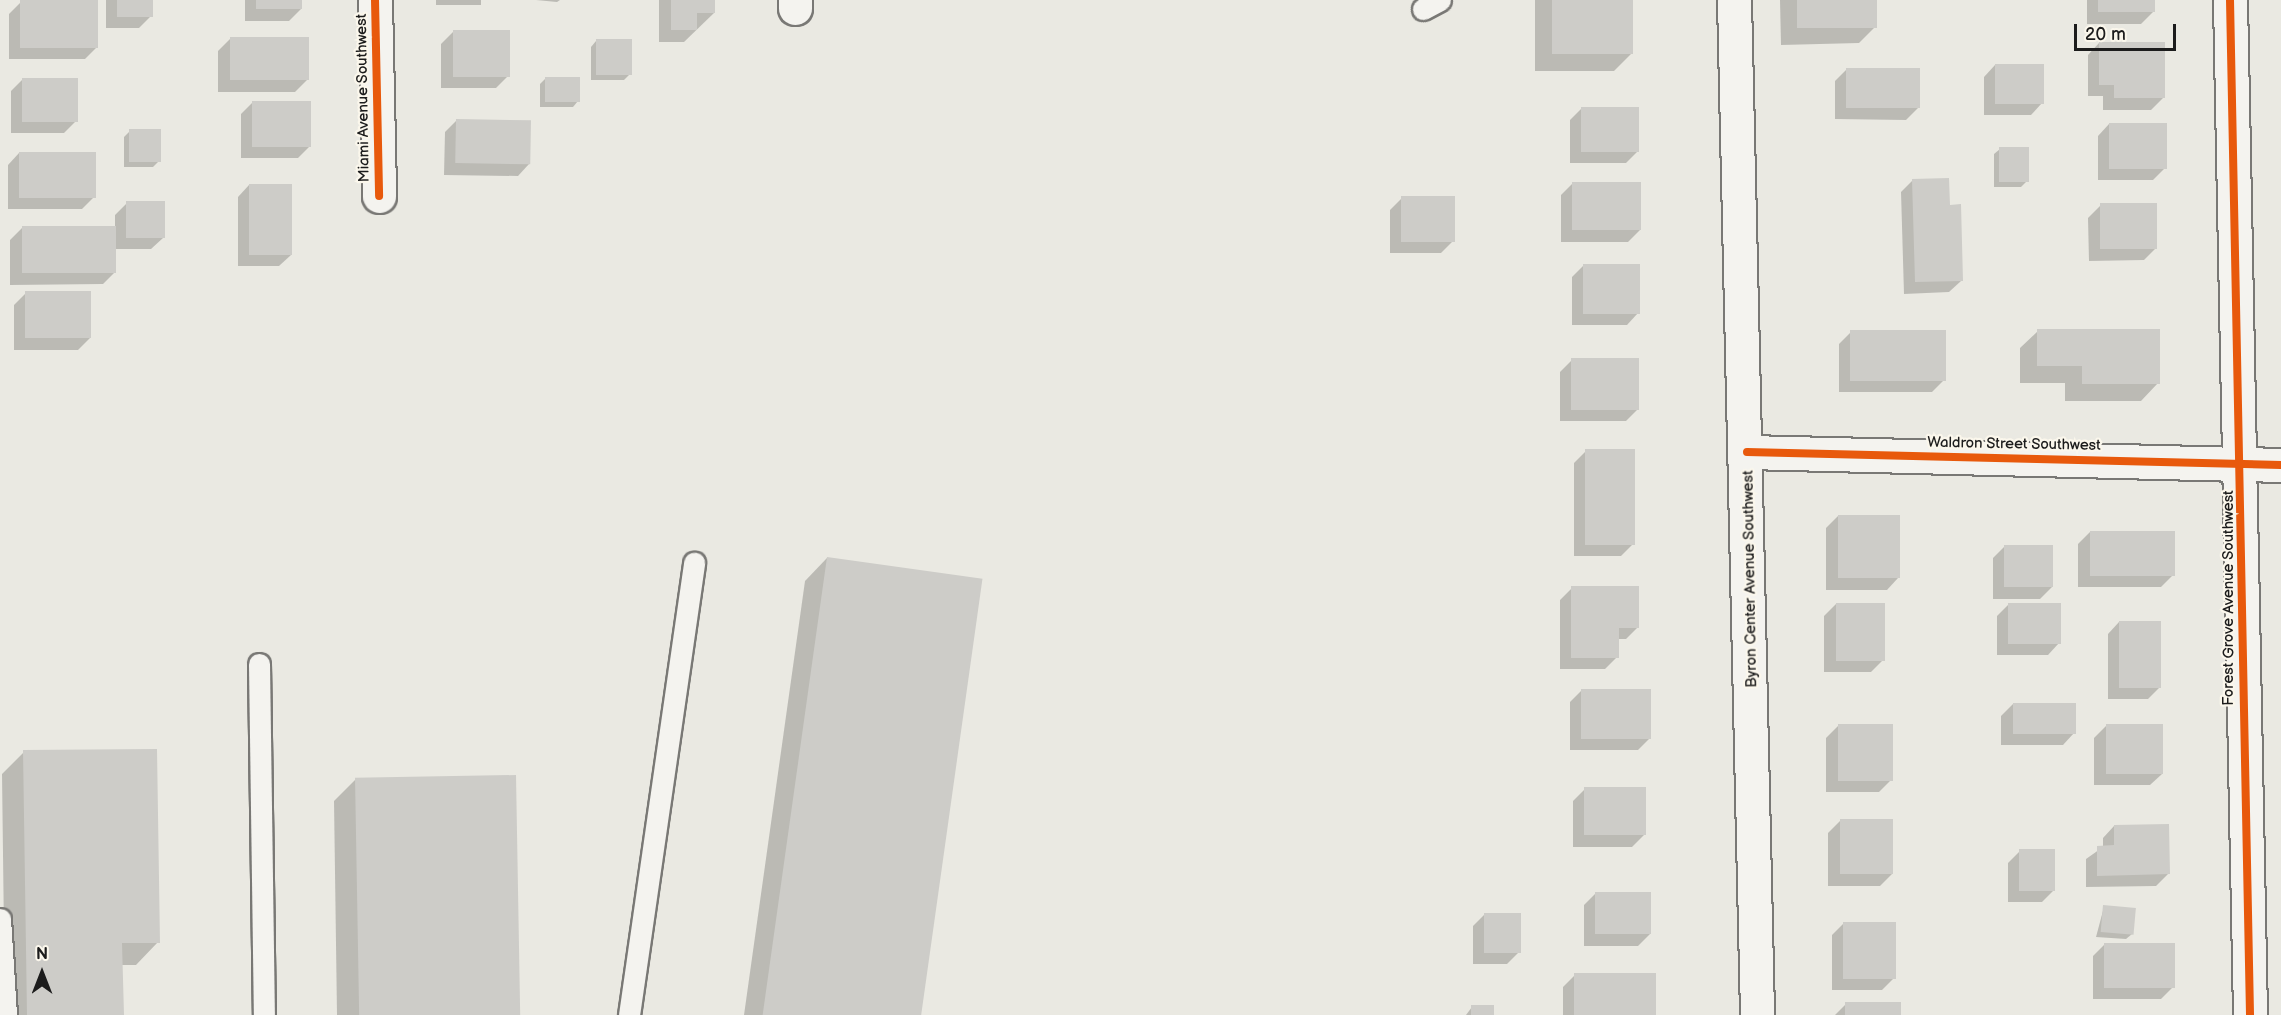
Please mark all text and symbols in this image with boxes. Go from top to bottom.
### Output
scale bar [2077,12,2179,50]
street label: Miami Avenue Southwest [353,13,373,183]
text: 20 m [2085,24,2126,45]
street label: Waldron Street Southwest [1927,433,2101,455]
street label: Byron Center Avenue Southwest [1739,470,1761,688]
street label: Forest Grove Avenue Southwest [2220,490,2238,706]
north arrow [12,943,72,1003]
text: N [36,945,48,964]

